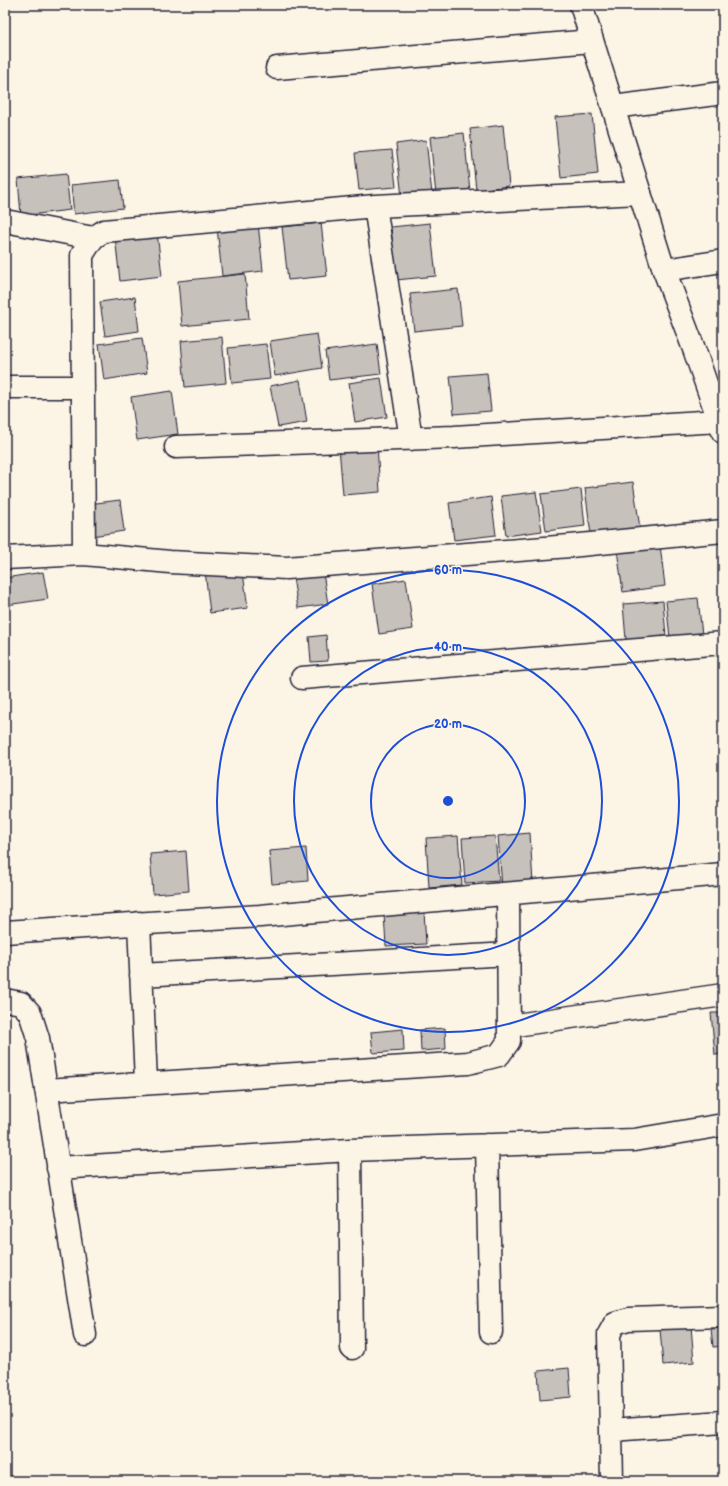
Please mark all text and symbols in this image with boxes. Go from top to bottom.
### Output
text: 60 m [434,563,462,578]
text: 40 m [434,640,462,655]
text: 20 m [434,717,462,732]
centre of rings [441,794,455,808]

